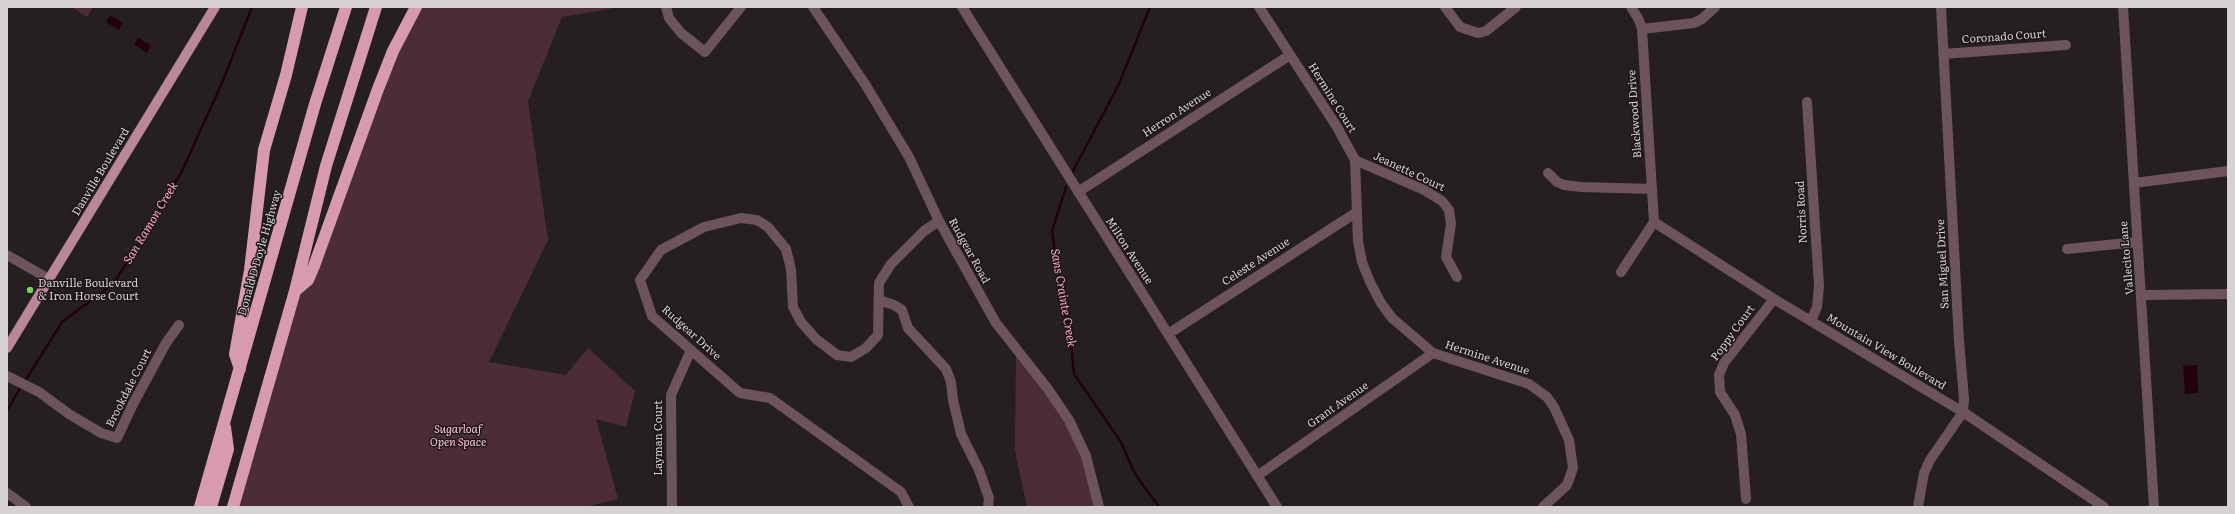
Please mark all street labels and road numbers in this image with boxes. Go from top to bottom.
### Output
street label: Coronado Court [1961,27,2047,47]
street label: Hermine Court [1305,61,1359,135]
street label: Blackwood Drive [1625,69,1645,159]
street label: Herron Avenue [1140,86,1214,140]
street label: Danville Boulevard [70,126,132,218]
street label: Jeanette Court [1371,150,1447,194]
street label: Norris Road [1794,180,1810,244]
street label: Donald D Doyle Highway [236,189,284,317]
street label: Milton Avenue [1102,215,1156,287]
street label: Rudgear Road [946,216,992,286]
street label: San Miguel Drive [1934,219,1952,309]
street label: Vallecito Lane [2117,221,2137,295]
street label: Celeste Avenue [1220,235,1292,289]
street label: Rudgear Drive [659,303,723,363]
street label: Poppy Court [1708,303,1758,363]
street label: Mountain View Boulevard [1824,311,1948,393]
street label: Hermine Avenue [1443,338,1531,378]
street label: Brookdale Court [103,346,155,430]
street label: Grant Avenue [1305,379,1371,431]
street label: Layman Court [652,400,666,476]

